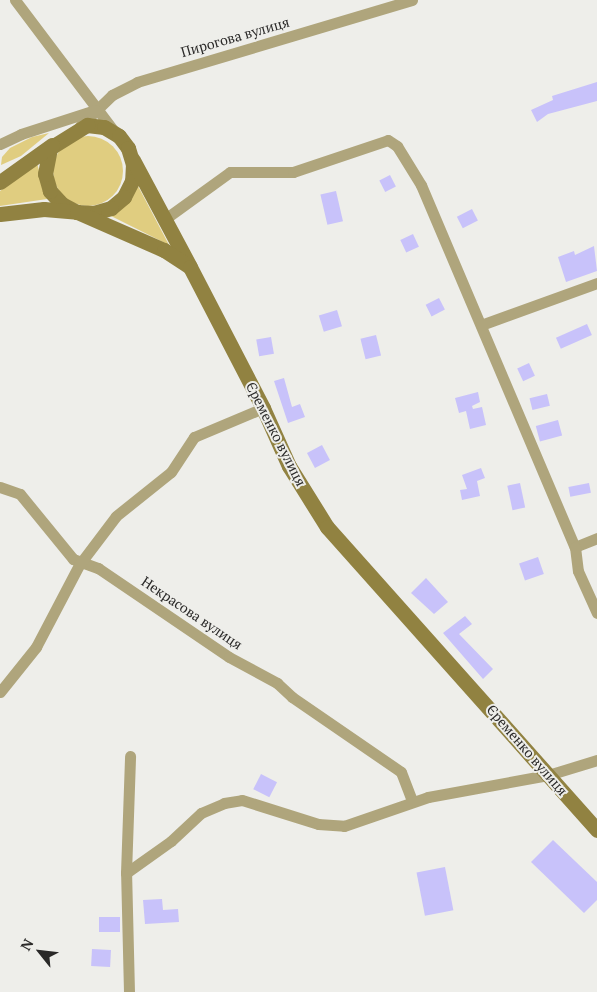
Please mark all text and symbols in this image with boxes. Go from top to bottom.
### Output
street label: Пирогова вулиця [179,13,291,61]
street label: Єременко вулиця [242,379,310,489]
street label: Некрасова вулиця [138,573,246,653]
street label: Єременко вулиця [483,701,571,799]
north arrow [15,927,65,977]
text: N [16,935,37,954]

